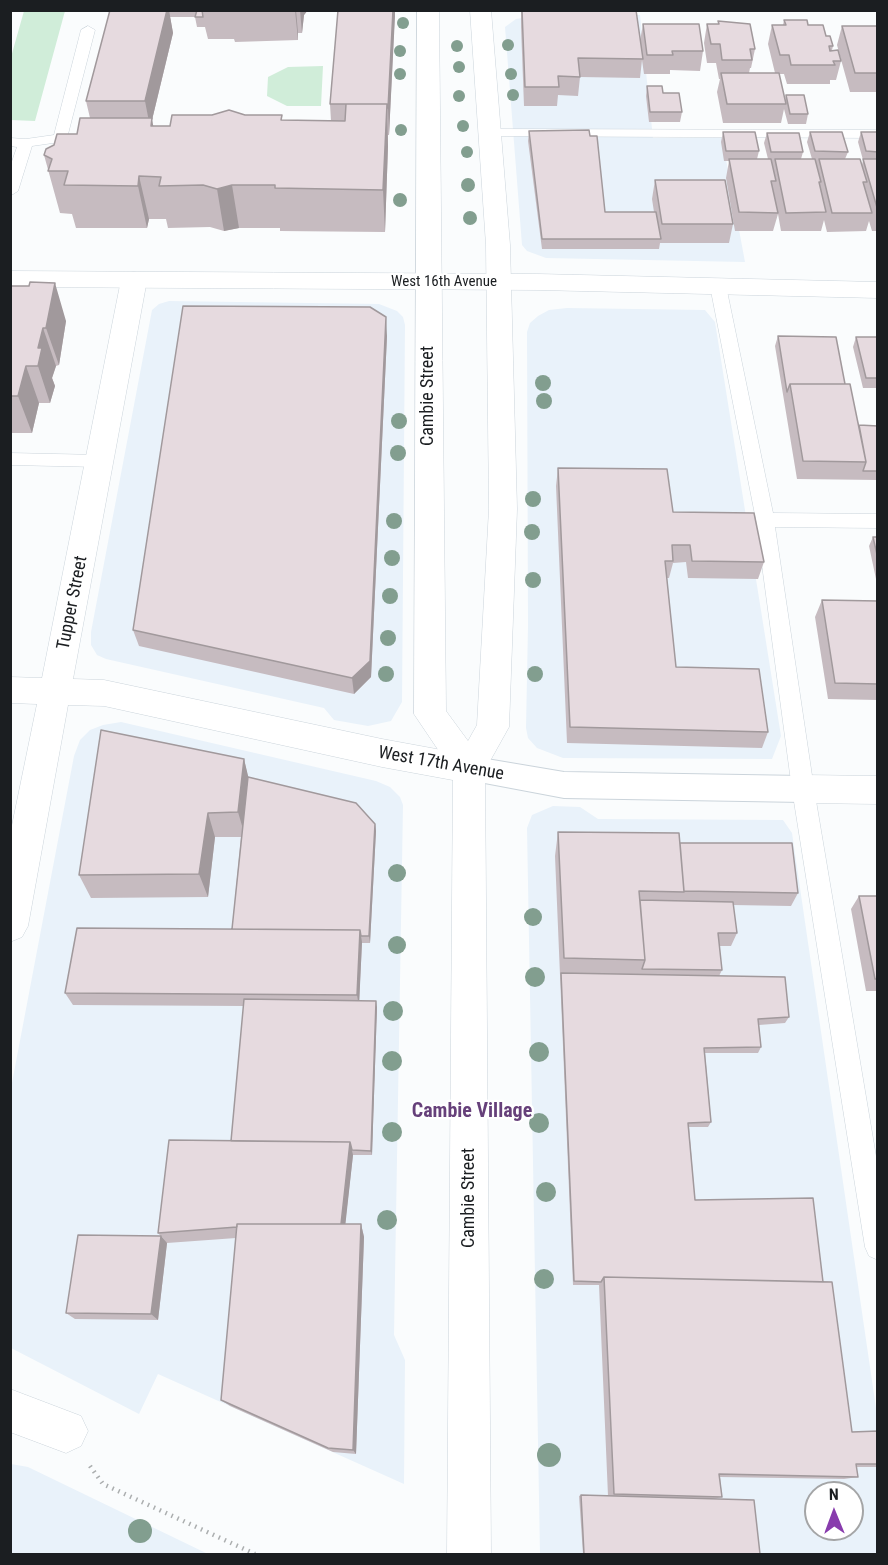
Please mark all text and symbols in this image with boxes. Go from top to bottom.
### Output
street label: West 16th Avenue [391,273,497,291]
street label: Cambie Street [417,346,439,446]
street label: Tupper Street [53,554,93,652]
street label: West 17th Avenue [376,742,506,786]
district label: Cambie Village [412,1100,532,1124]
street label: Cambie Street [458,1148,480,1248]
north arrow [804,1481,864,1541]
text: N [829,1485,839,1504]

